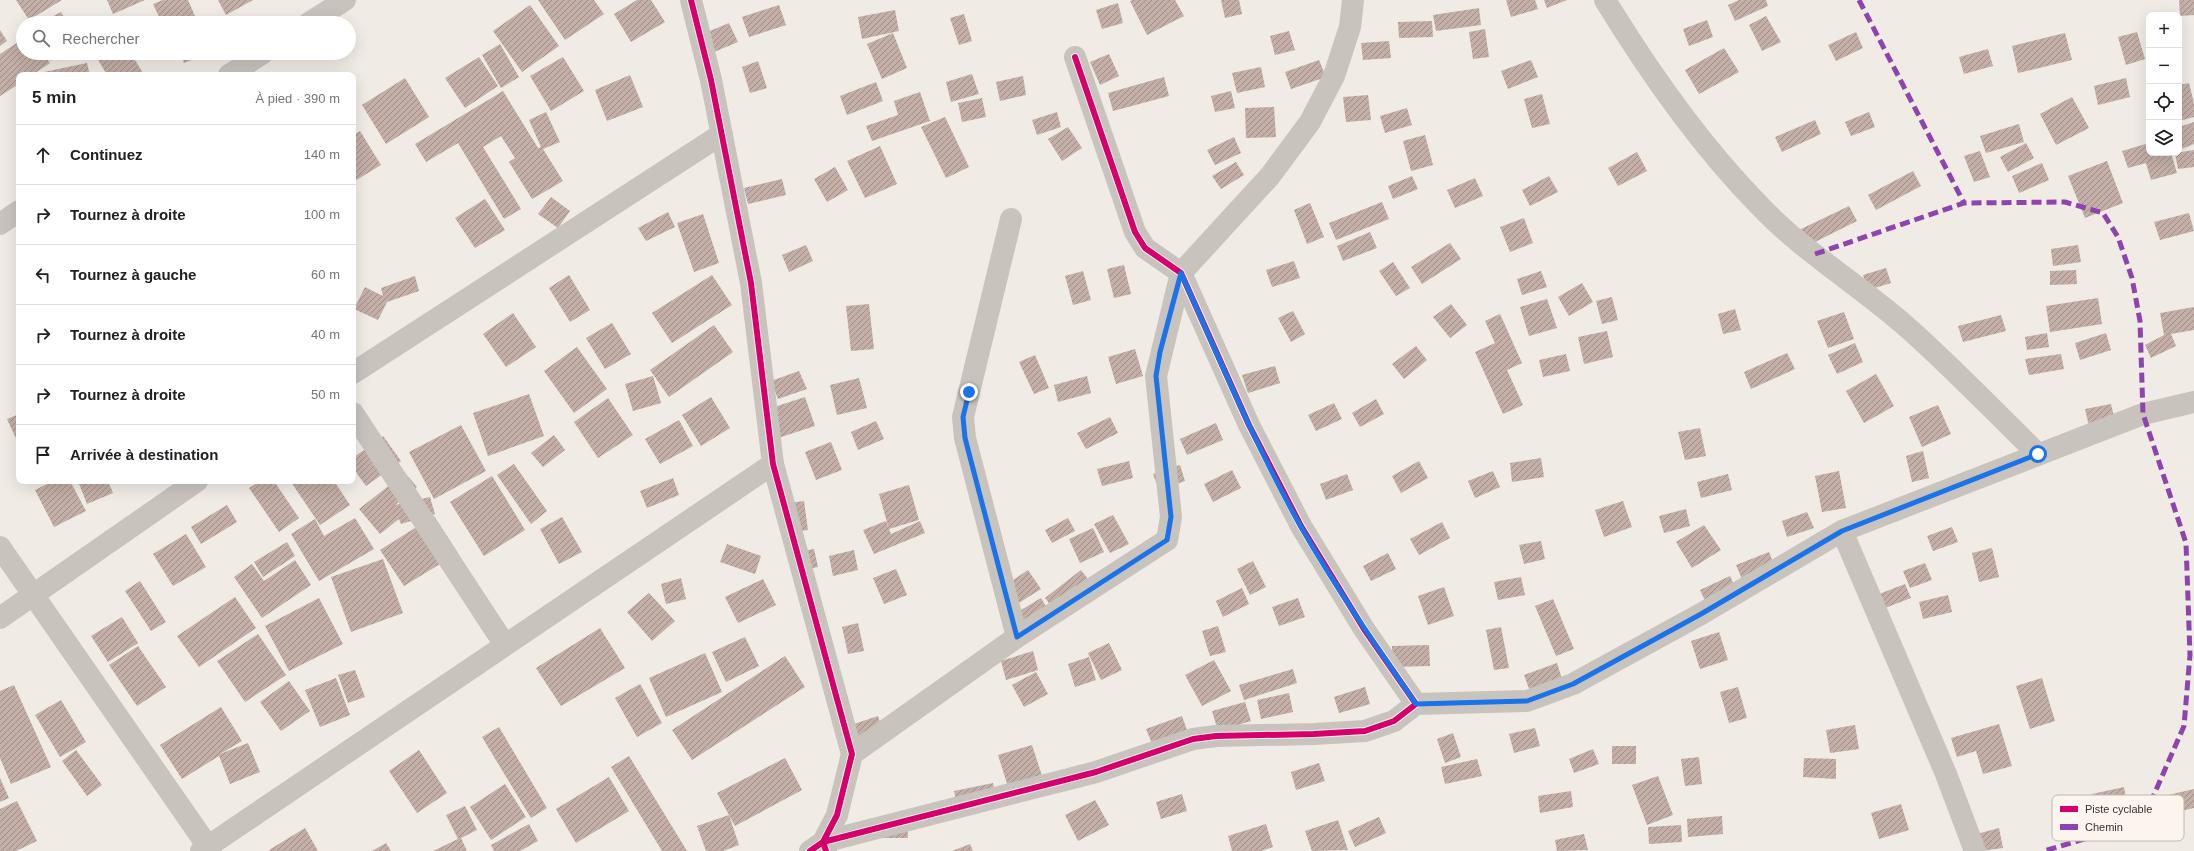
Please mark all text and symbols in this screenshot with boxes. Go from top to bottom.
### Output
map controls [2146,12,2182,156]
button: + [2146,12,2182,48]
search box [16,16,356,60]
icon: search [30,27,52,49]
text: Rechercher [62,30,140,47]
button: − [2146,48,2182,84]
button: locate [2146,84,2182,120]
text: 5 min [32,88,76,107]
text: À pied · 390 m [255,91,340,106]
button: layers [2146,120,2182,156]
icon: ahead [32,144,54,166]
text: Continuez [70,146,143,163]
text: 140 m [304,147,340,162]
icon: right [32,204,54,226]
text: Tournez à droite [70,206,186,223]
text: 100 m [304,207,340,222]
icon: left [32,264,54,286]
text: Tournez à gauche [70,266,196,283]
text: 60 m [311,267,340,282]
icon: right [32,324,54,346]
text: Tournez à droite [70,326,186,343]
text: 40 m [311,327,340,342]
route end [960,383,978,401]
icon: right [32,384,54,406]
text: Tournez à droite [70,386,186,403]
text: 50 m [311,387,340,402]
icon: arrive [32,444,54,466]
route start [2029,445,2047,463]
text: Arrivée à destination [70,446,218,463]
legend [2052,795,2184,841]
text: Piste cyclable [2085,803,2152,815]
text: Chemin [2085,821,2123,833]

